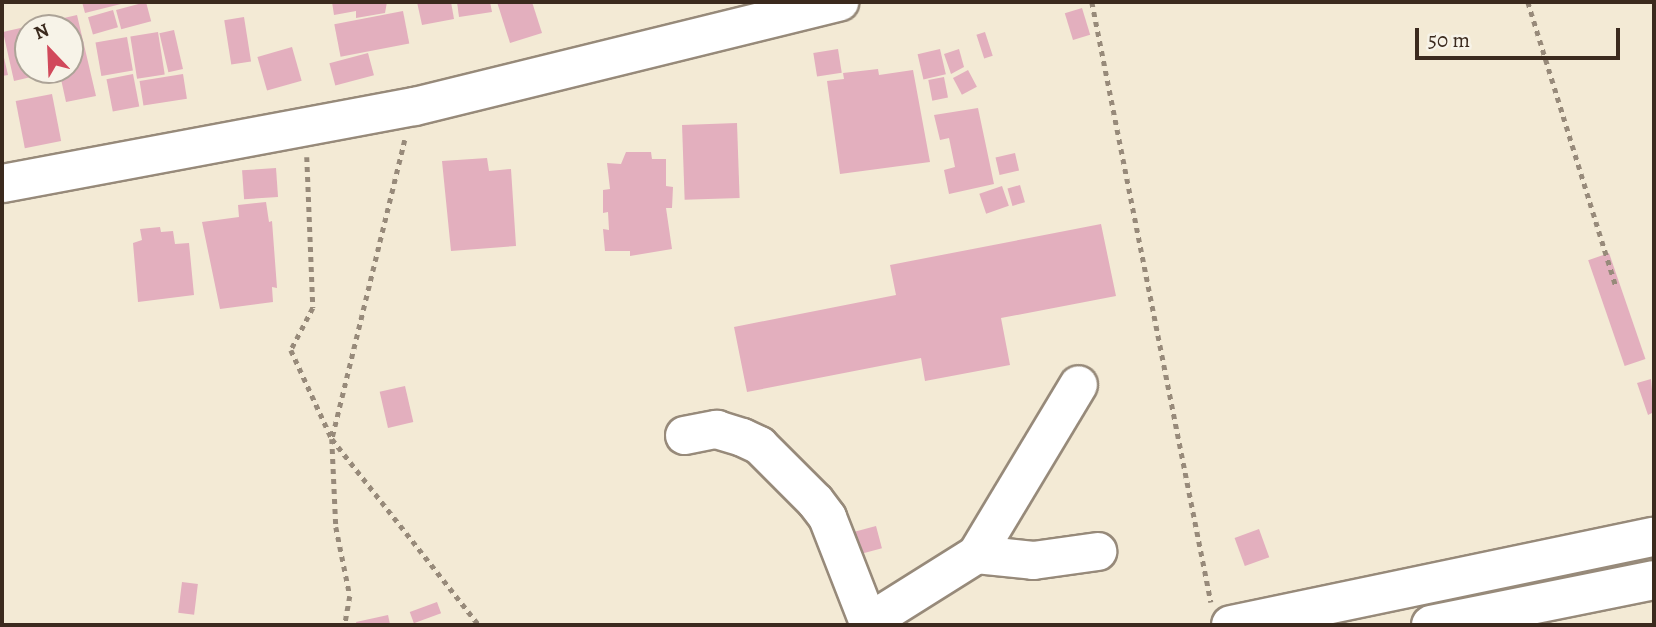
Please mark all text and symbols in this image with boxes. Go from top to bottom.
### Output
north arrow [14,14,84,84]
scale bar [1418,14,1623,58]
text: N [30,17,53,46]
text: 50 m [1428,26,1470,54]

